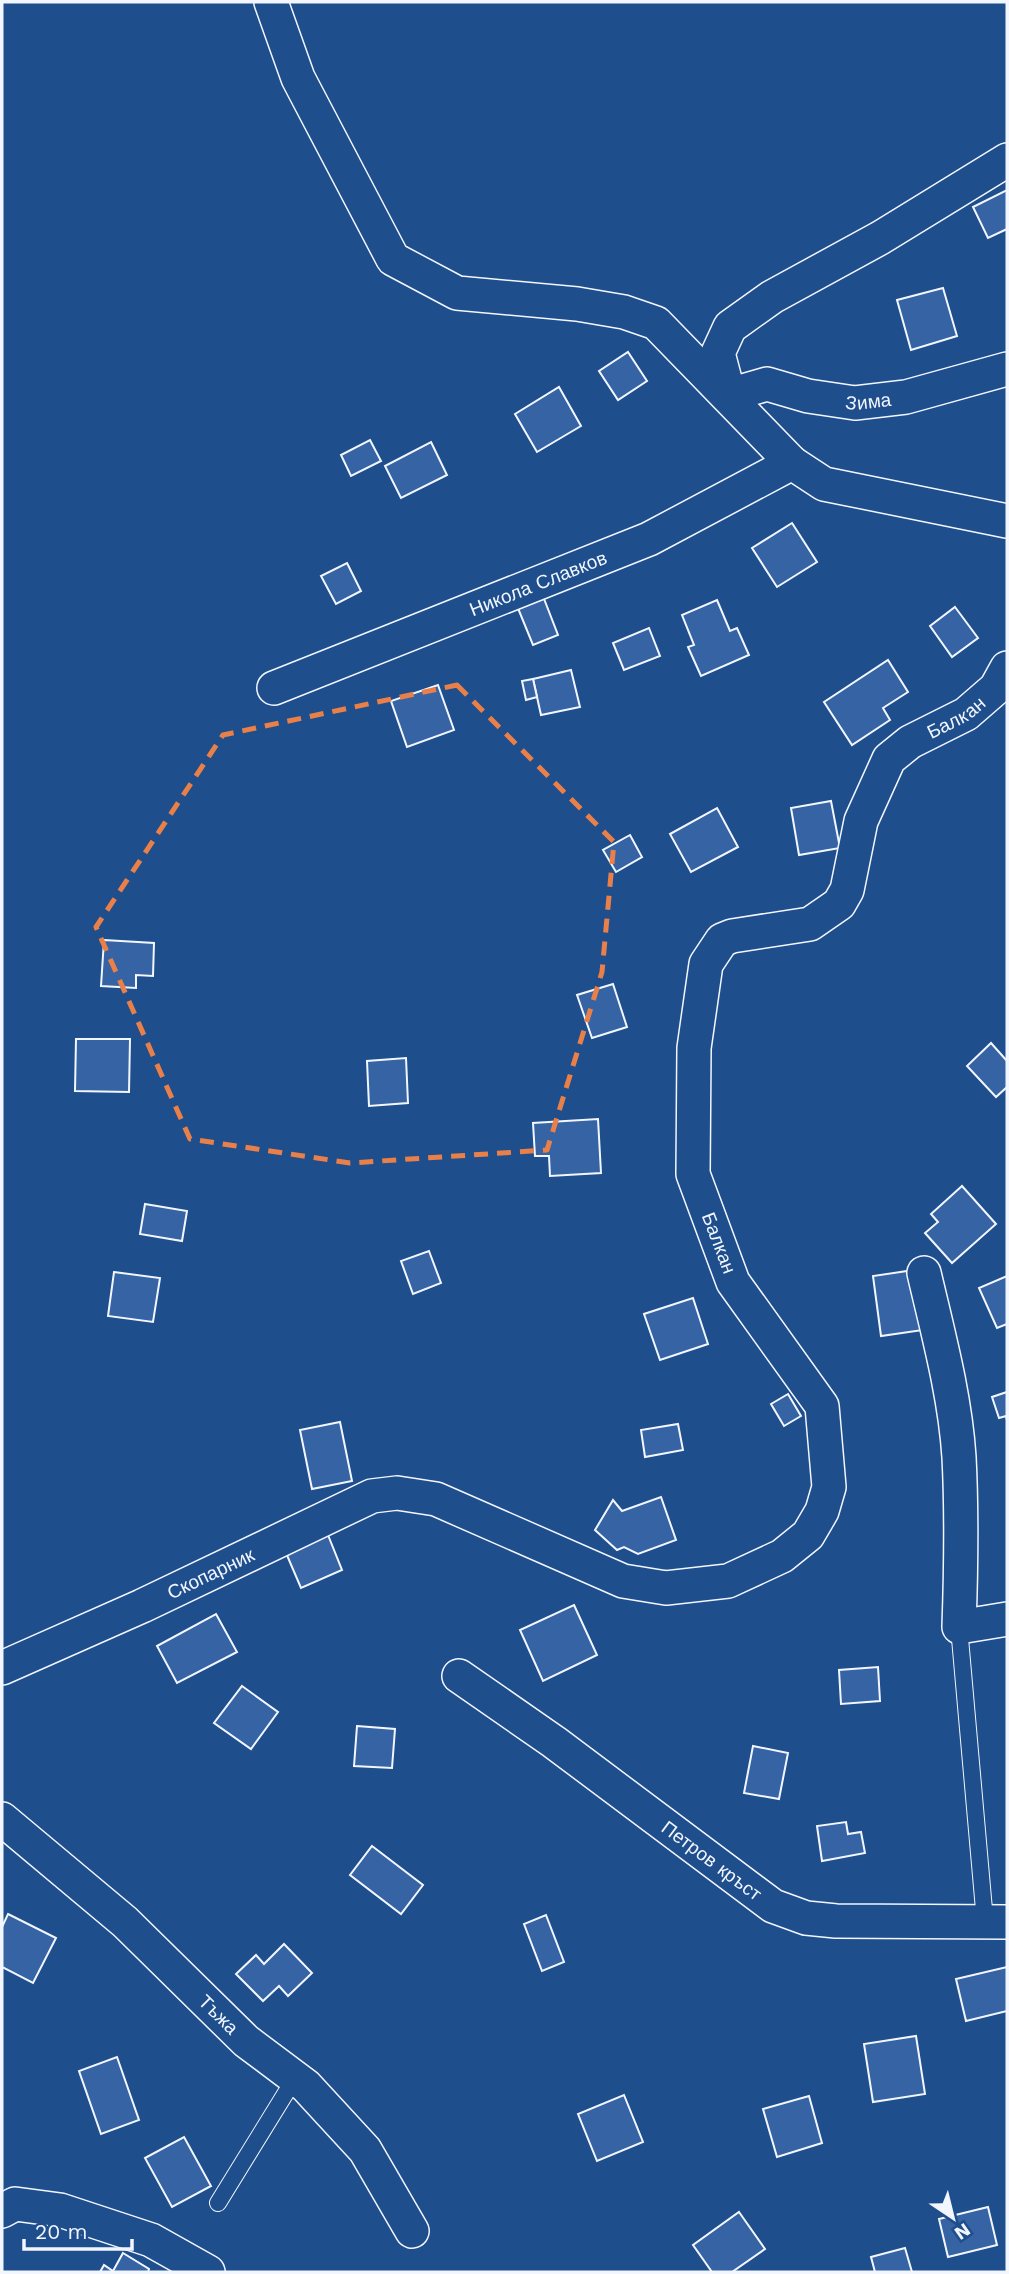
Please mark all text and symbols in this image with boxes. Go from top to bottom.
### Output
street label: Зима [844,387,893,415]
street label: Никола Славков [466,546,610,621]
street label: Балкан [923,691,990,743]
street label: Балкан [697,1209,741,1277]
street label: Скопарник [163,1542,258,1604]
street label: Петров кръст [657,1815,767,1905]
street label: Тъжа [194,1990,244,2039]
north arrow [918,2183,988,2253]
scale bar [24,2208,133,2252]
text: N [950,2218,975,2245]
text: 20 m [35,2219,87,2244]

